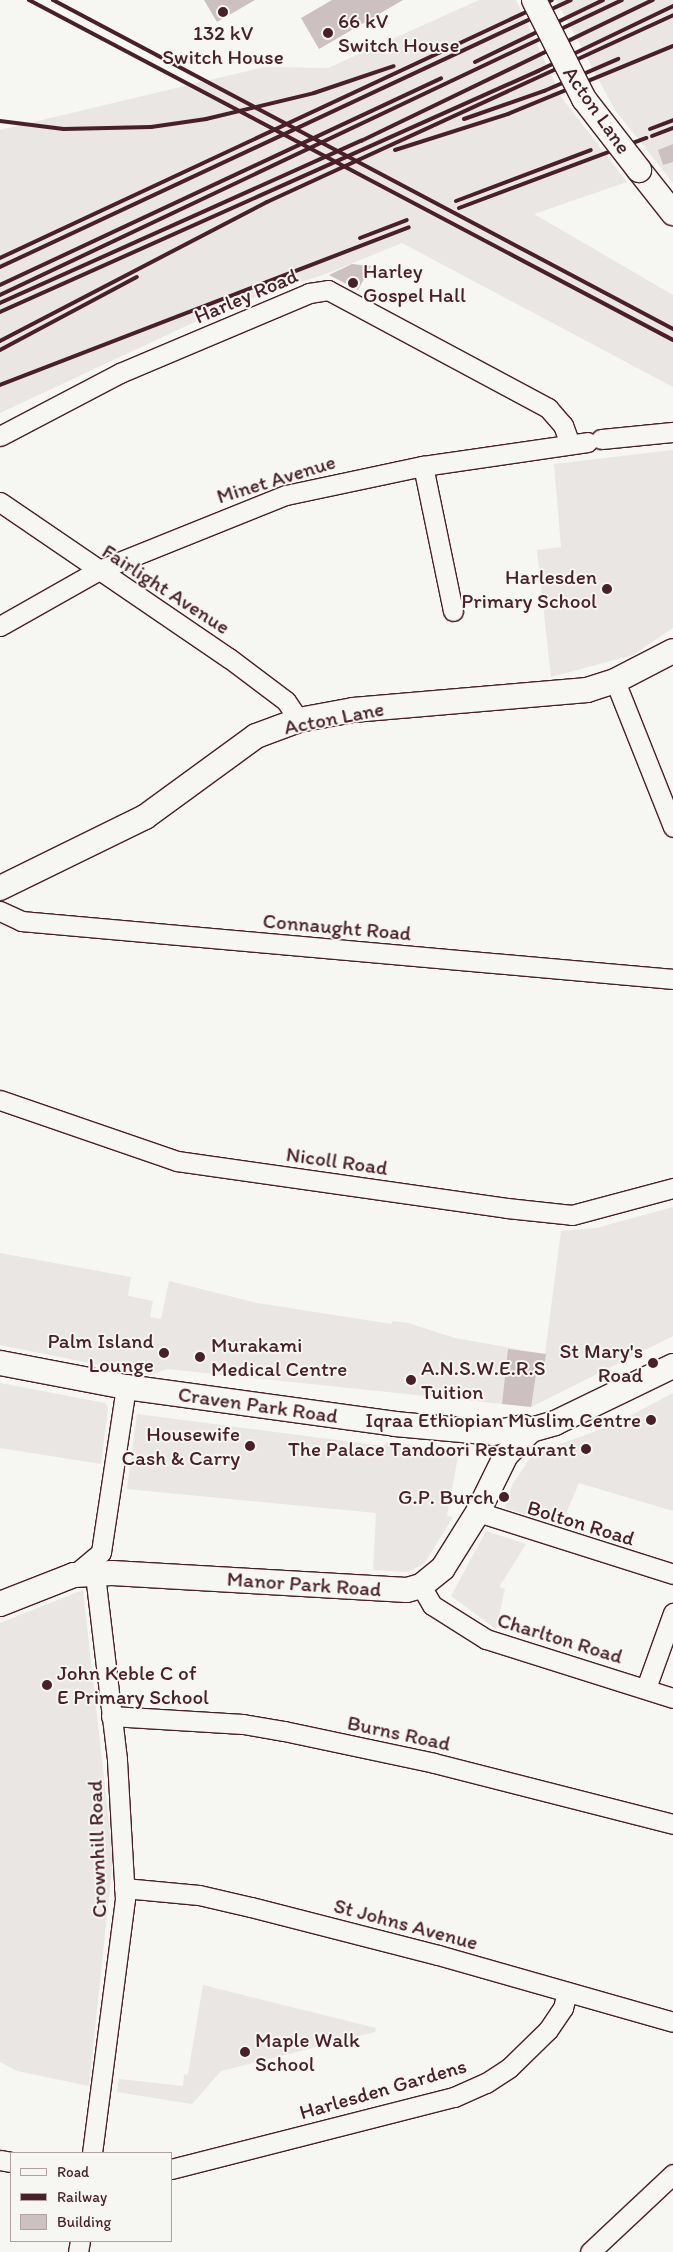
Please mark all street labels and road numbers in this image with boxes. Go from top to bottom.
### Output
street label: Acton Lane [557,61,637,159]
street label: Harley Road [191,263,301,329]
street label: Minet Avenue [214,449,338,509]
street label: Fairlight Avenue [98,539,234,639]
street label: Acton Lane [282,696,386,740]
street label: Connaught Road [262,908,412,946]
street label: Nicoll Road [285,1141,389,1181]
street label: Craven Park Road [177,1381,339,1429]
street label: Bolton Road [524,1495,638,1551]
street label: Manor Park Road [226,1566,382,1602]
street label: Charlton Road [494,1607,626,1669]
street label: Burns Road [345,1710,453,1756]
street label: Crownhill Road [82,1780,112,1918]
street label: St Johns Avenue [332,1893,480,1955]
street label: Harlesden Gardens [296,2053,470,2125]

